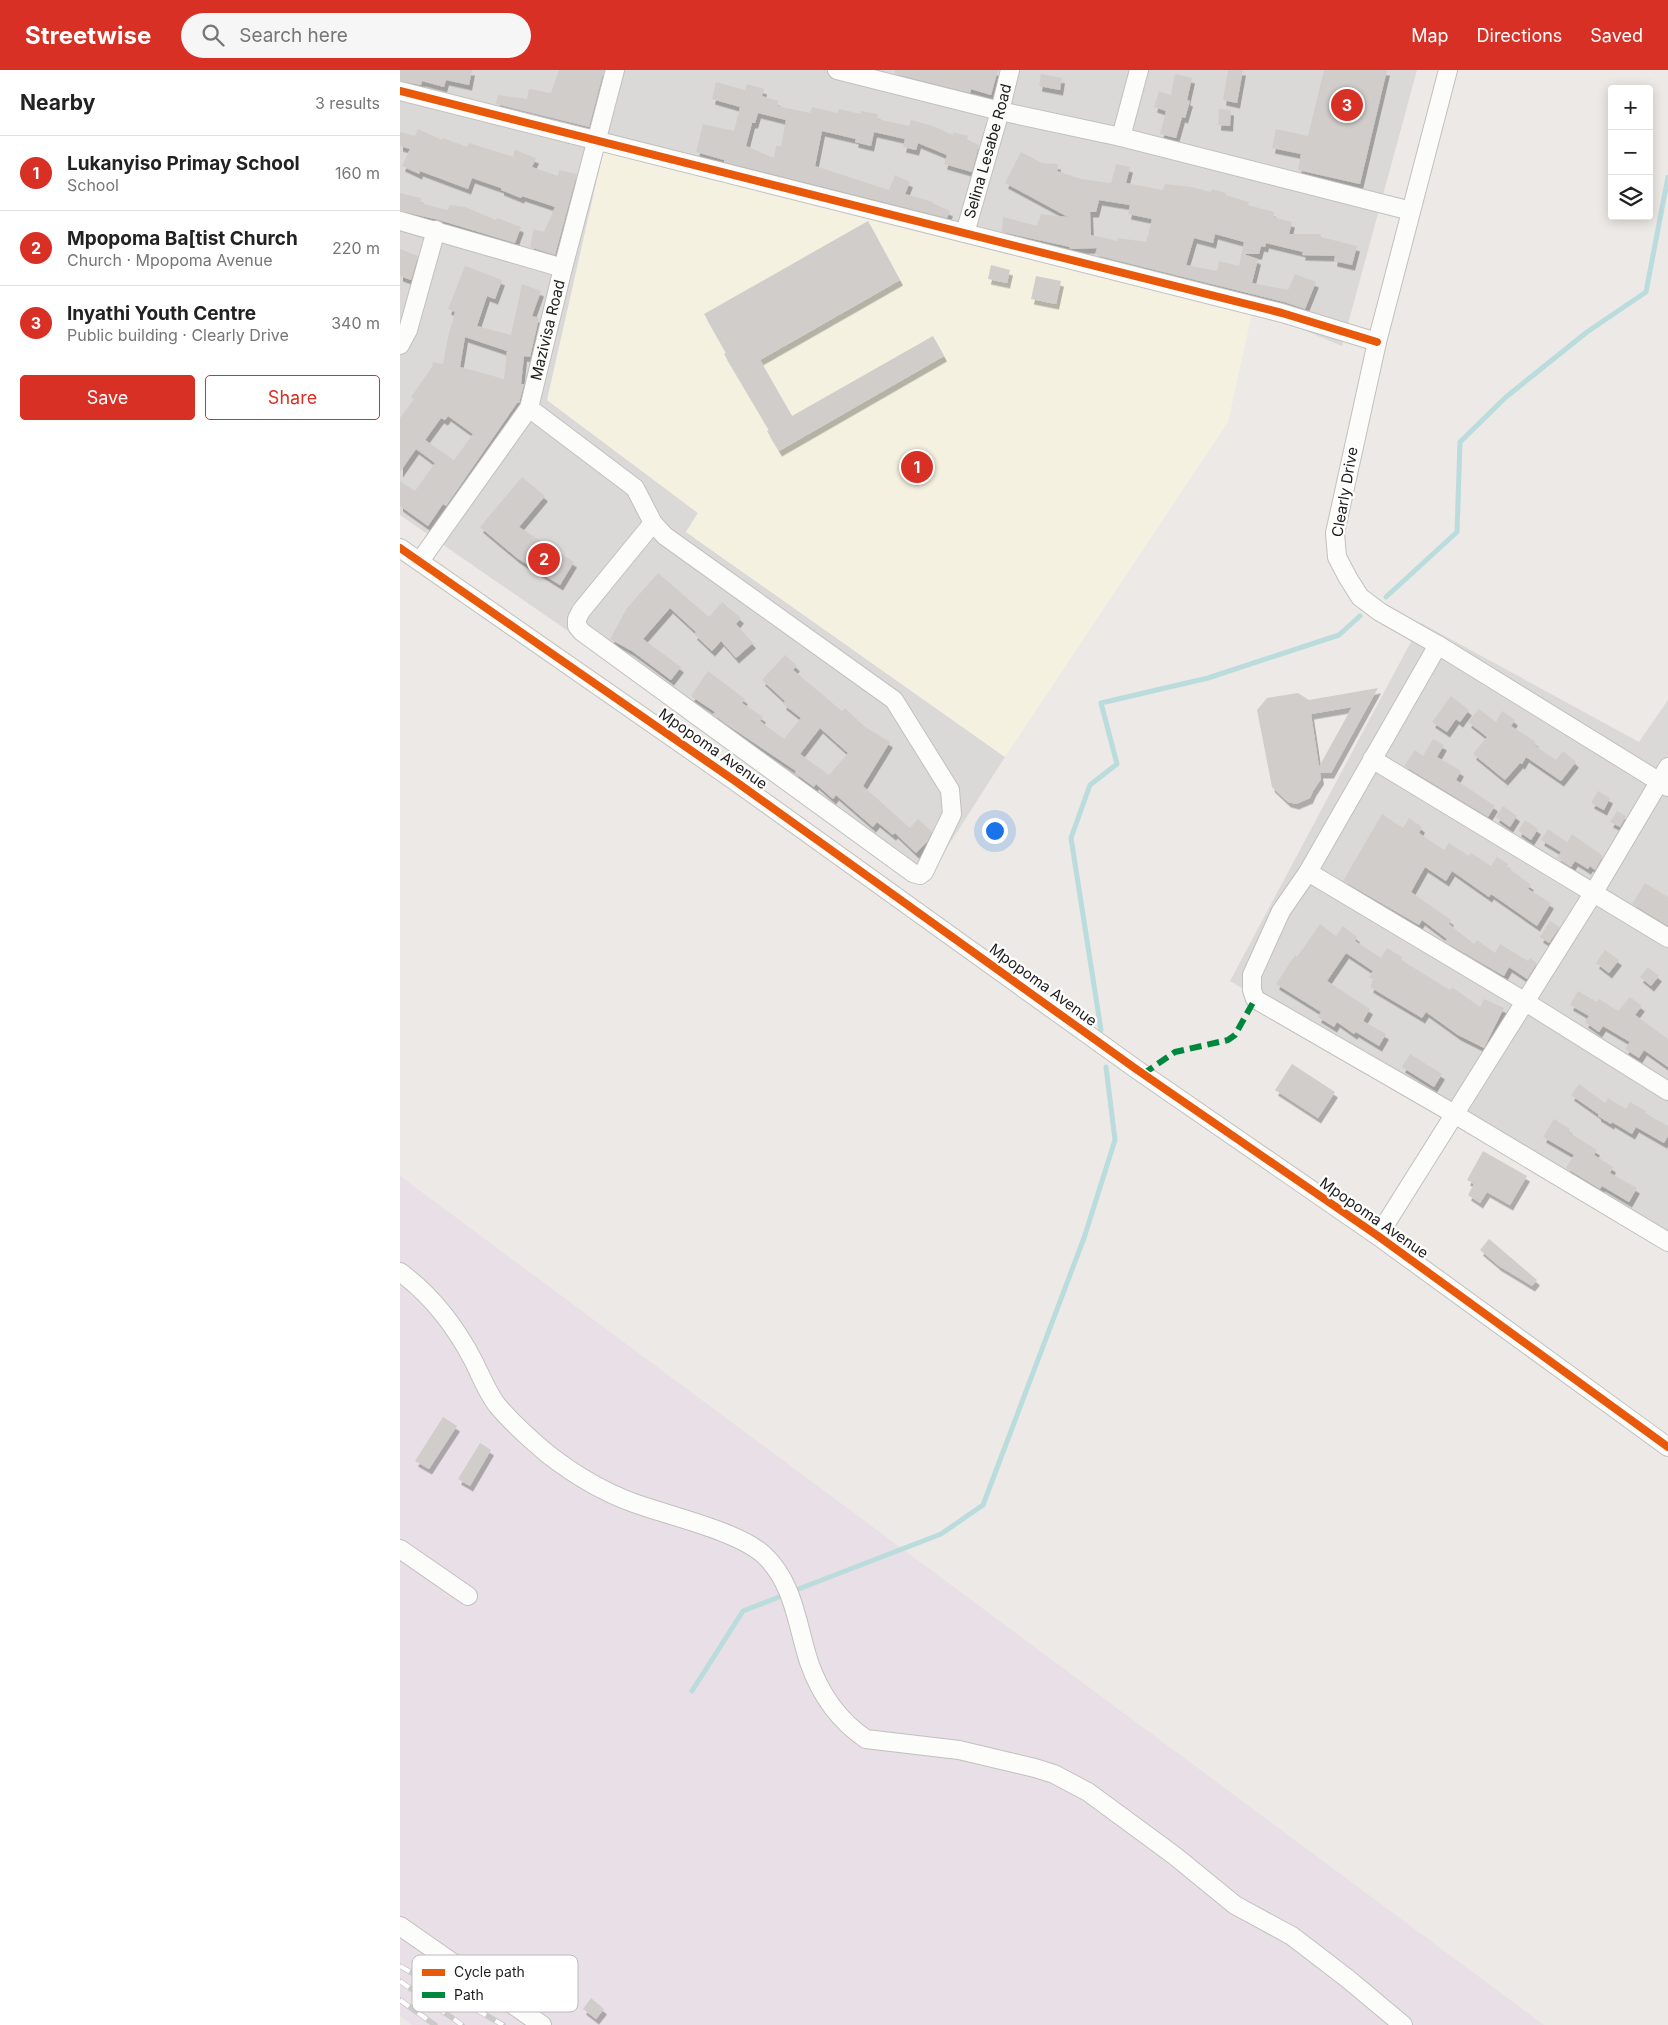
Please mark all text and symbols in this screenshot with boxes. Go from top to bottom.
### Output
search box [181,13,531,58]
text: Streetwise [25,21,151,50]
icon: search [199,21,227,49]
text: Search here [239,24,348,47]
text: Map [1411,25,1449,46]
text: Directions [1477,25,1562,46]
text: Saved [1590,25,1643,46]
street label: Selina Lesabe Road [960,82,1015,221]
map controls [1608,85,1653,220]
button: + [1608,85,1653,130]
pin: 3 [1331,86,1363,124]
text: Nearby [20,90,95,115]
text: 3 results [315,93,380,113]
button: − [1608,130,1653,175]
text: Lukanyiso Primay School [67,152,300,175]
text: 1 [33,163,39,183]
text: 160 m [335,163,380,183]
text: School [67,175,119,195]
button: layers [1608,175,1653,220]
text: Mpopoma Ba[tist Church [67,227,298,250]
text: 2 [31,238,41,258]
text: 220 m [332,238,380,258]
text: Church · Mpopoma Avenue [67,250,273,270]
street label: Mazivisa Road [526,278,569,382]
text: Inyathi Youth Centre [67,302,256,325]
text: 3 [31,313,41,333]
text: 340 m [331,313,380,333]
text: Public building · Clearly Drive [67,325,289,345]
button: Save [20,375,195,420]
button: Share [205,375,380,420]
street label: Clearly Drive [1327,445,1362,539]
pin: 1 [901,448,933,486]
pin: 2 [528,540,560,578]
street label: Mpopoma Avenue [655,704,771,793]
your location [982,818,1008,844]
street label: Mpopoma Avenue [986,939,1101,1030]
street label: Mpopoma Avenue [1316,1173,1432,1262]
legend [412,1955,578,2012]
text: Cycle path [454,1963,525,1980]
text: Path [454,1986,484,2003]

